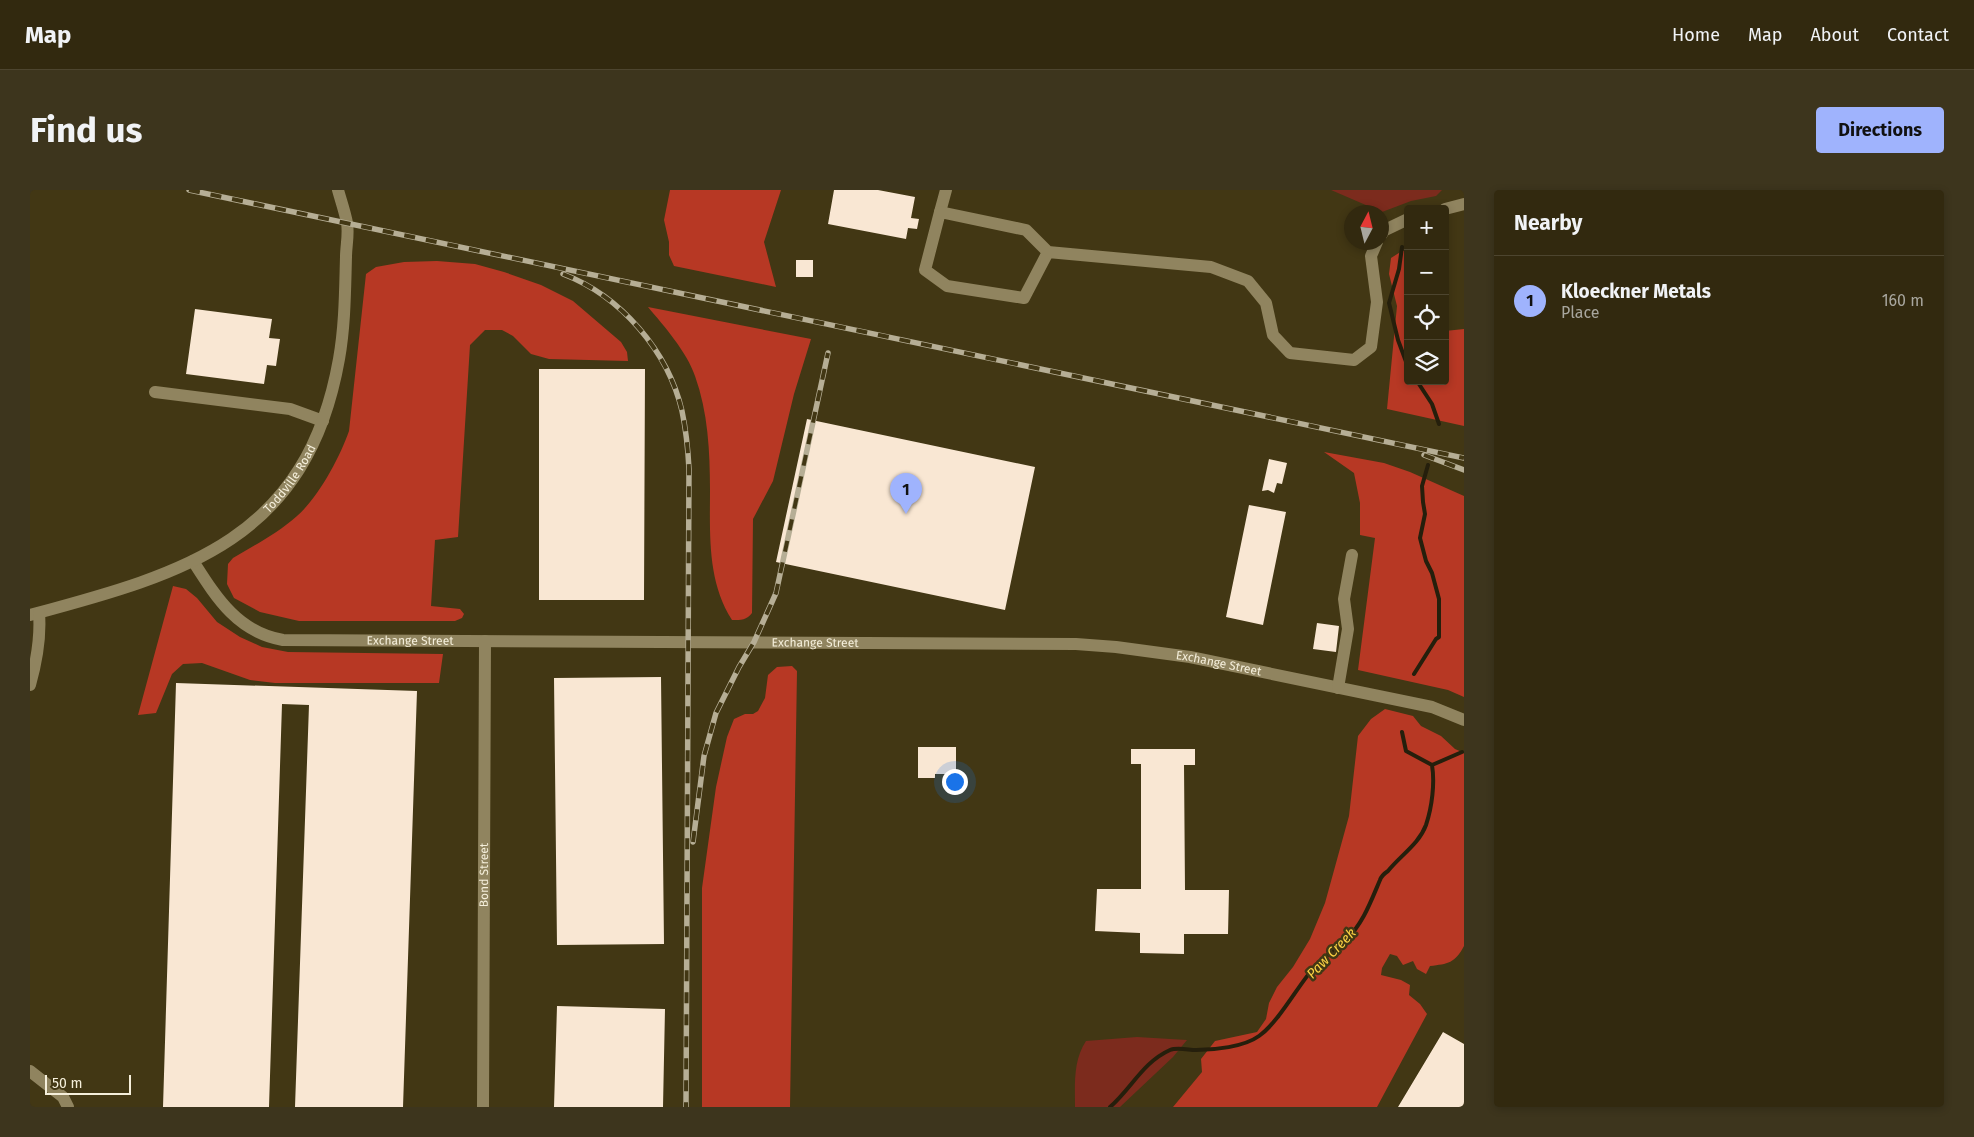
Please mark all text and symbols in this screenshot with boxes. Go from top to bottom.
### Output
text: Map [25,21,71,49]
text: Home [1672,24,1720,46]
text: Map [1748,24,1782,46]
text: About [1810,24,1859,46]
text: Contact [1887,24,1949,46]
button: Directions [1816,107,1944,153]
text: Find us [30,109,142,151]
north arrow [1344,205,1389,250]
map controls [1404,205,1449,385]
button: + [1404,205,1449,250]
text: Nearby [1514,210,1582,236]
button: − [1404,250,1449,295]
text: Kloeckner Metals [1561,280,1711,303]
text: 1 [1526,291,1534,310]
text: 160 m [1882,291,1924,310]
button: locate [1404,295,1449,340]
text: Place [1561,303,1600,322]
button: layers [1404,340,1449,385]
street label: Toddville Road [261,442,319,516]
pin: 1 [890,473,922,514]
street label: Exchange Street [367,633,454,648]
street label: Exchange Street [772,635,859,650]
street label: Exchange Street [1175,648,1263,679]
your location [942,769,968,795]
street label: Bond Street [477,842,491,907]
water label: Paw Creek [1303,924,1360,982]
scale bar [45,1072,131,1095]
text: 50 m [52,1075,83,1092]

